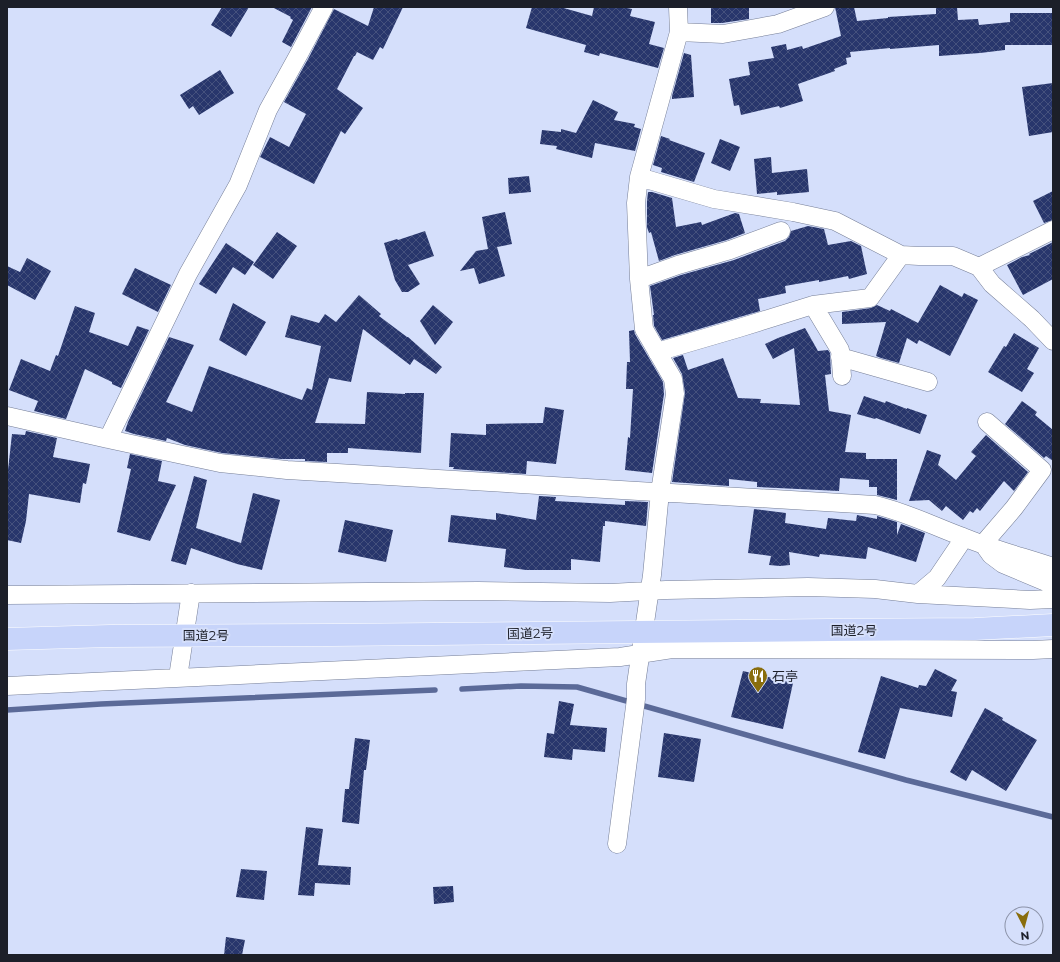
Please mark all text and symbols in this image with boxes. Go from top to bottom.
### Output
street label: 国道2号 [831,622,877,638]
street label: 国道2号 [507,625,553,641]
street label: 国道2号 [183,627,229,643]
restaurant icon: 石亭 [747,665,769,693]
place label: 石亭 [772,668,798,684]
north arrow [1004,906,1044,946]
text: N [1020,929,1030,943]

